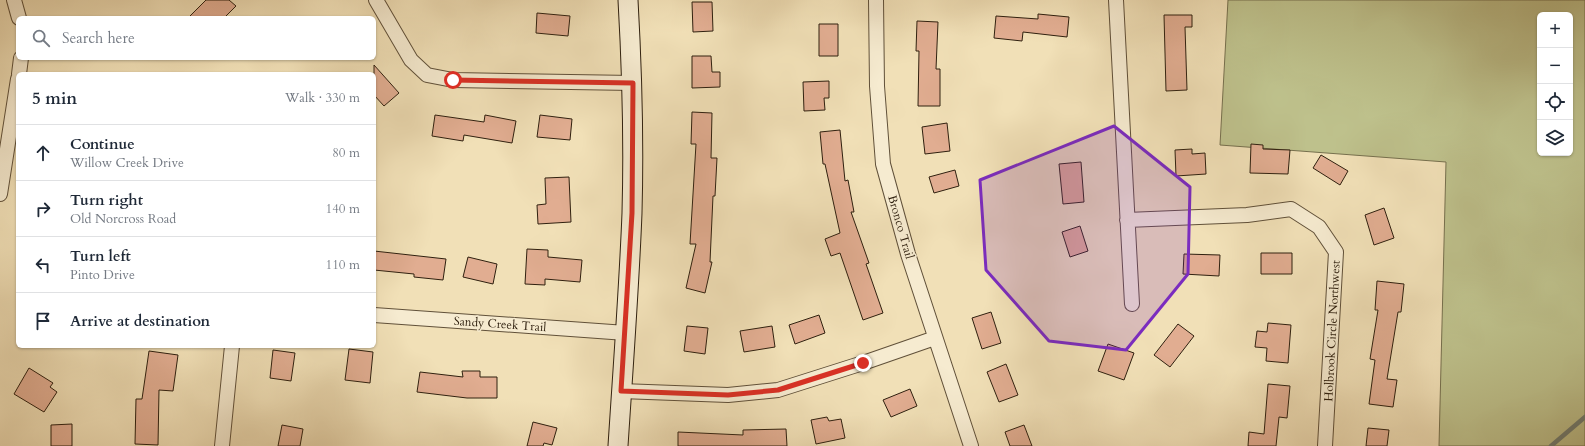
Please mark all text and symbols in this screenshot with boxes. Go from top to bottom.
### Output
map controls [1537,12,1573,156]
button: + [1537,12,1573,48]
search box [16,16,376,60]
icon: search [30,27,52,49]
text: Search here [62,28,135,48]
button: − [1537,48,1573,84]
route start [444,71,462,89]
button: locate [1537,84,1573,120]
text: 5 min [32,87,77,110]
text: Walk · 330 m [285,89,360,107]
button: layers [1537,120,1573,156]
text: Continue [70,134,135,154]
icon: ahead [32,142,54,164]
text: 80 m [332,144,360,162]
text: Willow Creek Drive [70,154,184,172]
text: Turn right [70,190,143,210]
street label: Bronco Trail [884,193,918,261]
icon: right [32,198,54,220]
text: 140 m [326,200,360,218]
text: Old Norcross Road [70,210,176,228]
text: Turn left [70,246,131,266]
icon: left [32,254,54,276]
text: 110 m [326,256,360,274]
street label: Holbrook Circle Northwest [1320,260,1344,402]
text: Pinto Drive [70,266,135,284]
icon: arrive [32,310,54,332]
text: Arrive at destination [70,311,210,331]
street label: Sandy Creek Trail [453,313,547,335]
route end [854,354,872,372]

